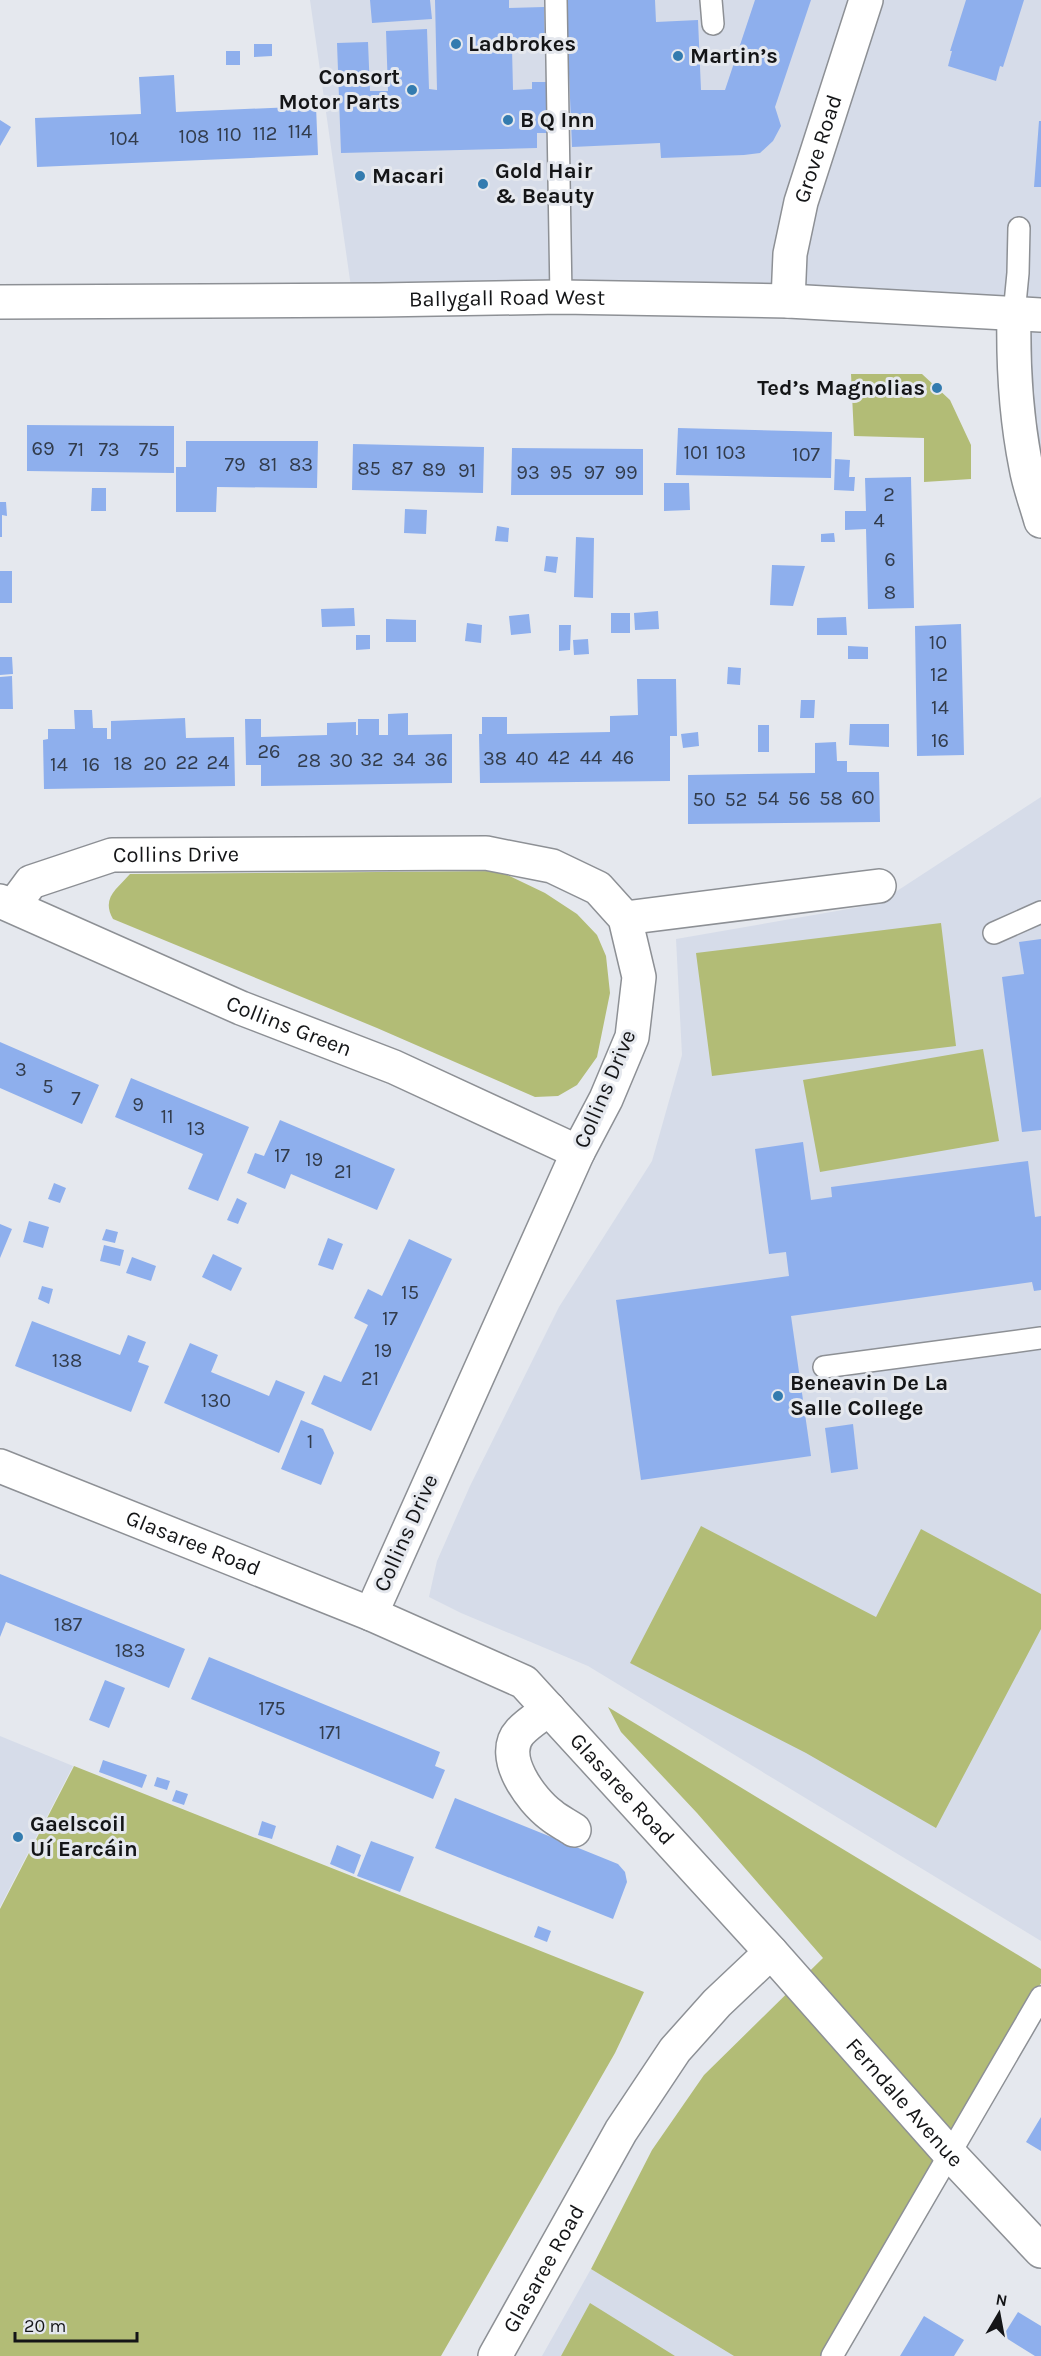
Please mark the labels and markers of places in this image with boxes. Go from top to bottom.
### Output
place label: Ladbrokes [468,31,576,57]
marker: Ladbrokes [449,37,463,51]
place label: Martin’s [690,43,778,69]
marker: Martin’s [671,49,685,63]
place label: Consort Motor Parts [278,64,400,115]
marker: Consort Motor Parts [405,83,419,97]
place label: B Q Inn [520,107,595,133]
marker: B Q Inn [501,113,515,127]
place label: Gold Hair & Beauty [495,158,594,209]
place label: Macari [372,163,444,189]
marker: Macari [353,169,367,183]
marker: Gold Hair & Beauty [476,177,490,191]
place label: Ted’s Magnolias [757,375,925,401]
marker: Ted’s Magnolias [930,381,944,395]
place label: Beneavin De La Salle College [790,1370,948,1421]
marker: Beneavin De La Salle College [771,1389,785,1403]
place label: Gaelscoil Uí Earcáin [30,1811,138,1862]
marker: Gaelscoil Uí Earcáin [11,1830,25,1844]

